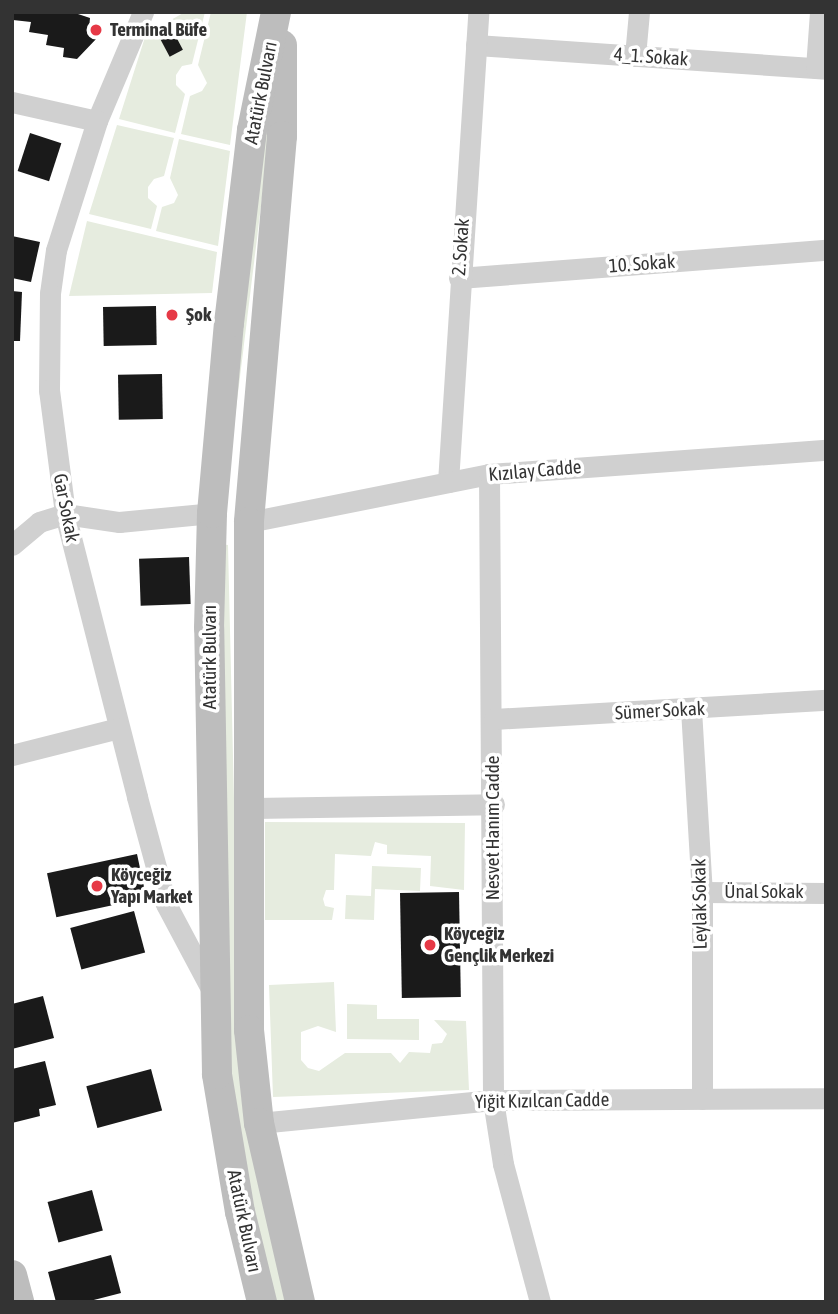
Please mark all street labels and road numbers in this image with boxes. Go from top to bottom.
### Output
street label: Atatürk Bulvarı [240,40,282,146]
street label: 4_1. Sokak [613,43,689,71]
street label: 2. Sokak [448,218,474,276]
street label: 10. Sokak [608,250,676,278]
street label: Kızılay Cadde [488,456,582,486]
street label: Gar Sokak [48,472,84,544]
street label: Atatürk Bulvarı [199,605,221,709]
street label: Sümer Sokak [614,697,706,725]
street label: Nesvet Hanım Cadde [482,756,504,900]
street label: Leylak Sokak [688,858,712,950]
street label: Ünal Sokak [724,881,804,903]
street label: Yiğit Kızılcan Cadde [475,1088,609,1114]
street label: Atatürk Bulvarı [222,1168,266,1274]

